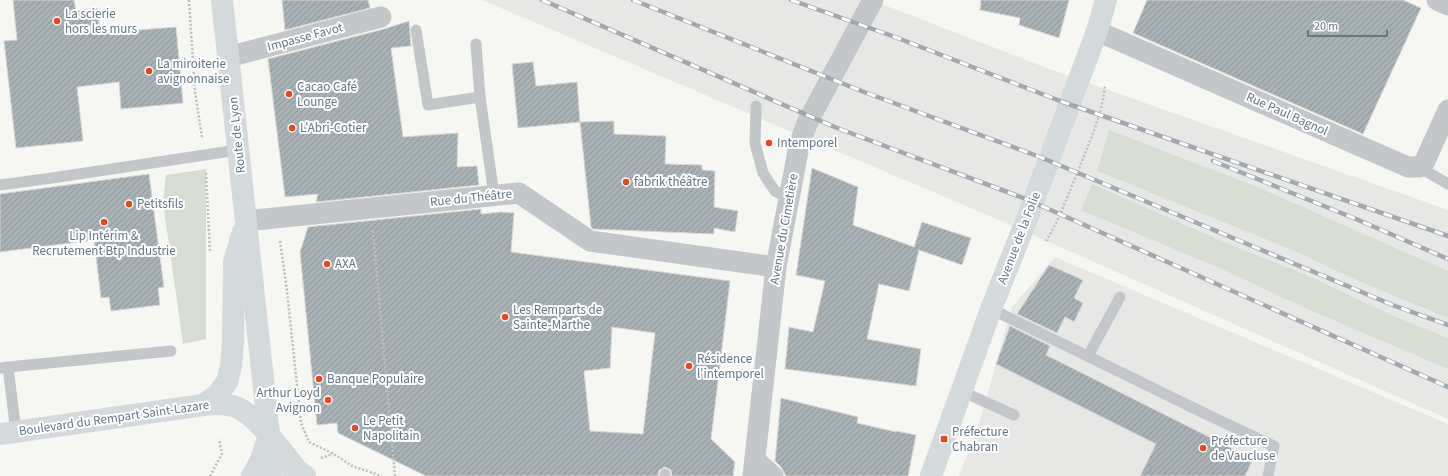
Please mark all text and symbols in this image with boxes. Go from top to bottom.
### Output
place label: La scierie hors les murs [65,5,138,38]
scale bar [1308,12,1387,38]
marker: La scierie hors les murs [52,16,62,26]
street label: Impasse Favot [265,18,345,56]
text: 20 m [1314,18,1338,35]
place label: La miroiterie avignonnaise [157,55,229,88]
marker: La miroiterie avignonnaise [144,66,154,76]
place label: Cacao Café Lounge [297,78,357,111]
street label: Rue Paul Bagnol [1243,88,1331,140]
marker: Cacao Café Lounge [284,89,294,99]
street label: Route de Lyon [224,96,250,174]
place label: L'Abri-Cotier [300,119,367,137]
marker: L'Abri-Cotier [287,123,297,133]
place label: Intemporel [777,134,837,152]
marker: Intemporel [764,138,774,148]
street label: Avenue du Cimetière [765,172,803,286]
place label: fabrik théâtre [634,173,707,191]
marker: fabrik théâtre [621,177,631,187]
street label: Rue du Théâtre [429,185,513,211]
street label: Avenue de la Folie [993,189,1045,287]
place label: Petitsfils [137,195,184,213]
marker: Petitsfils [124,199,134,209]
marker: Lip Intérim & Recrutement Btp Industrie [99,217,109,227]
place label: Lip Intérim & Recrutement Btp Industrie [32,227,176,260]
place label: AXA [335,255,357,273]
marker: AXA [322,259,332,269]
place label: Les Remparts de Sainte-Marthe [513,301,602,334]
marker: Les Remparts de Sainte-Marthe [500,312,510,322]
place label: Résidence l'intemporel [697,350,764,383]
marker: Résidence l'intemporel [684,361,694,371]
place label: Banque Populaire [327,370,424,388]
marker: Banque Populaire [314,374,324,384]
place label: Arthur Loyd Avignon [256,384,320,417]
marker: Arthur Loyd Avignon [323,395,333,405]
street label: Boulevard du Rempart Saint-Lazare [18,396,210,440]
place label: Le Petit Napolitain [363,412,420,445]
marker: Le Petit Napolitain [350,423,360,433]
place label: Préfecture Chabran [952,423,1008,456]
place label: Préfecture de Vaucluse [1211,432,1276,465]
marker: Préfecture Chabran [939,434,949,444]
marker: Préfecture de Vaucluse [1198,443,1208,453]

